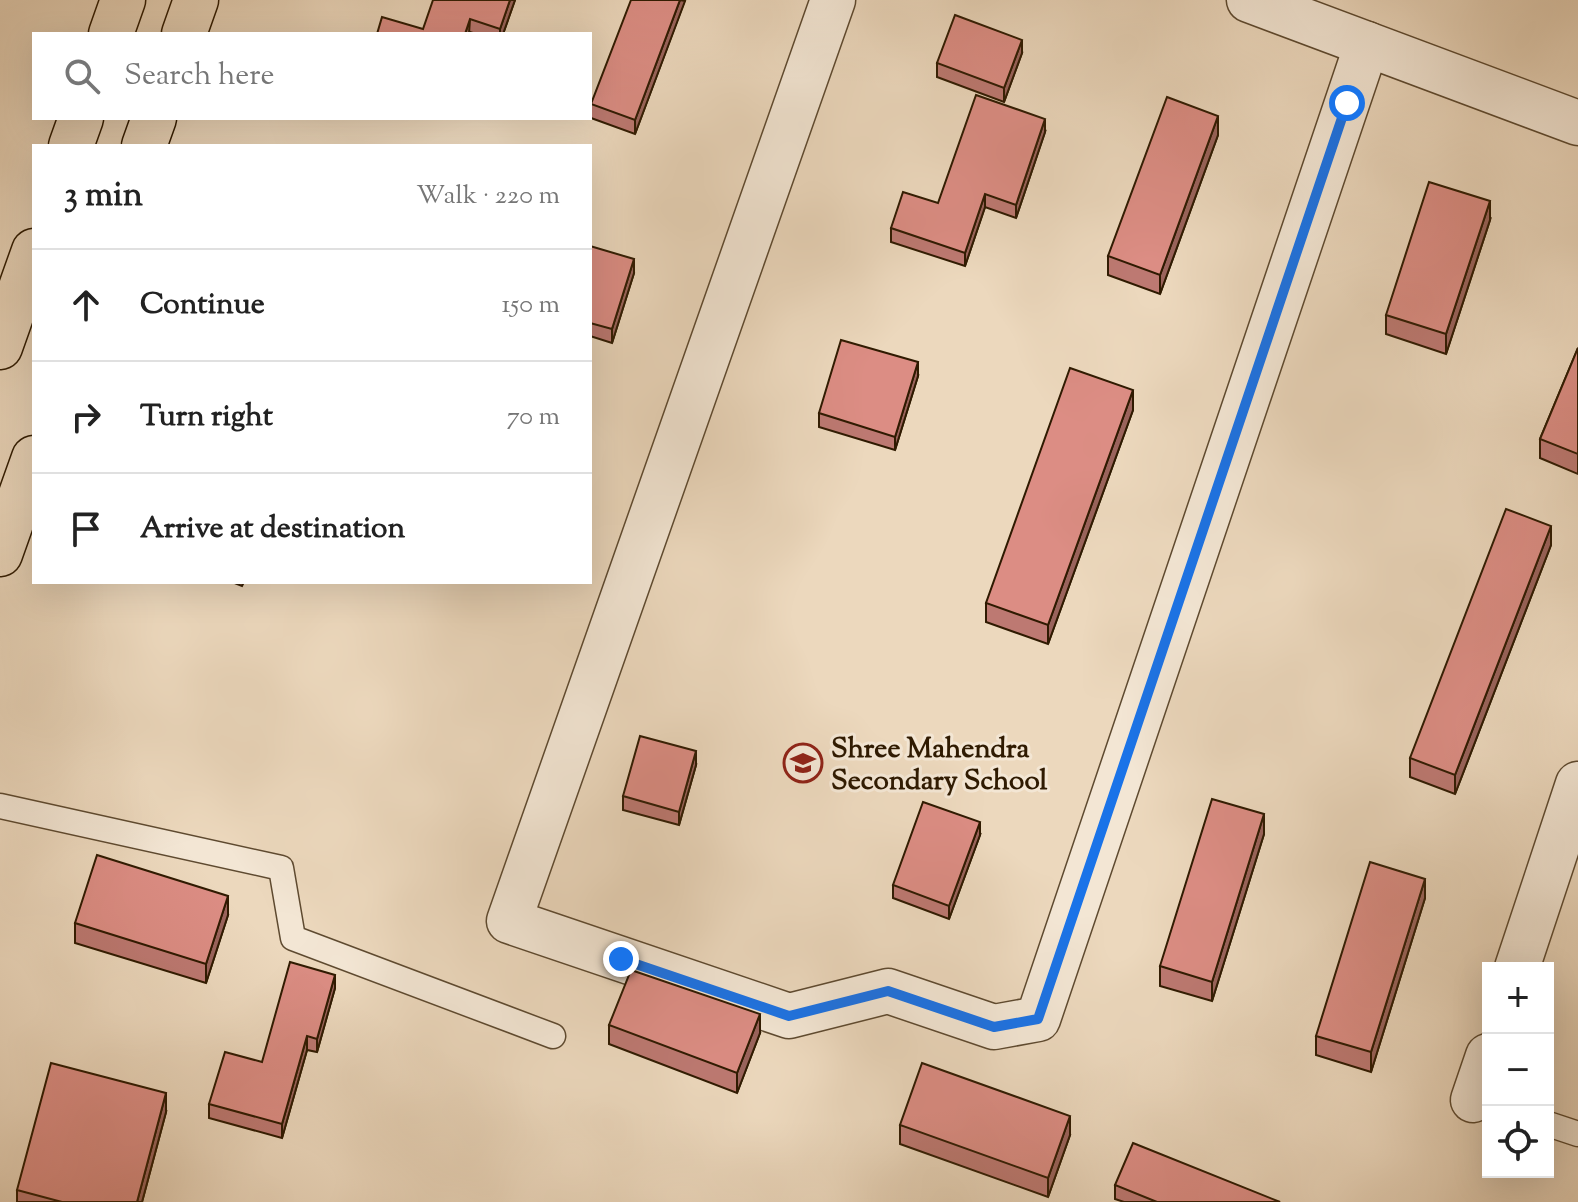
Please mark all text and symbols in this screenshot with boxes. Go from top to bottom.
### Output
search box [32,32,592,120]
icon: search [60,54,104,98]
text: Search here [124,55,274,98]
route start [1329,85,1365,121]
text: 3 min [64,172,143,221]
text: Walk · 220 m [416,178,560,215]
icon: ahead [64,283,108,327]
text: Continue [140,284,265,327]
text: 150 m [501,287,560,324]
icon: right [64,395,108,439]
text: Turn right [140,396,273,439]
text: 70 m [507,399,560,436]
icon: arrive [64,507,108,551]
text: Arrive at destination [140,508,405,551]
place label: Shree Mahendra Secondary School [831,730,1048,802]
school or university icon: Shree Mahendra Secondary School [782,742,824,784]
route end [603,941,639,977]
map controls [1482,962,1554,1178]
button: + [1482,962,1554,1034]
button: − [1482,1034,1554,1106]
button: locate [1482,1106,1554,1178]

